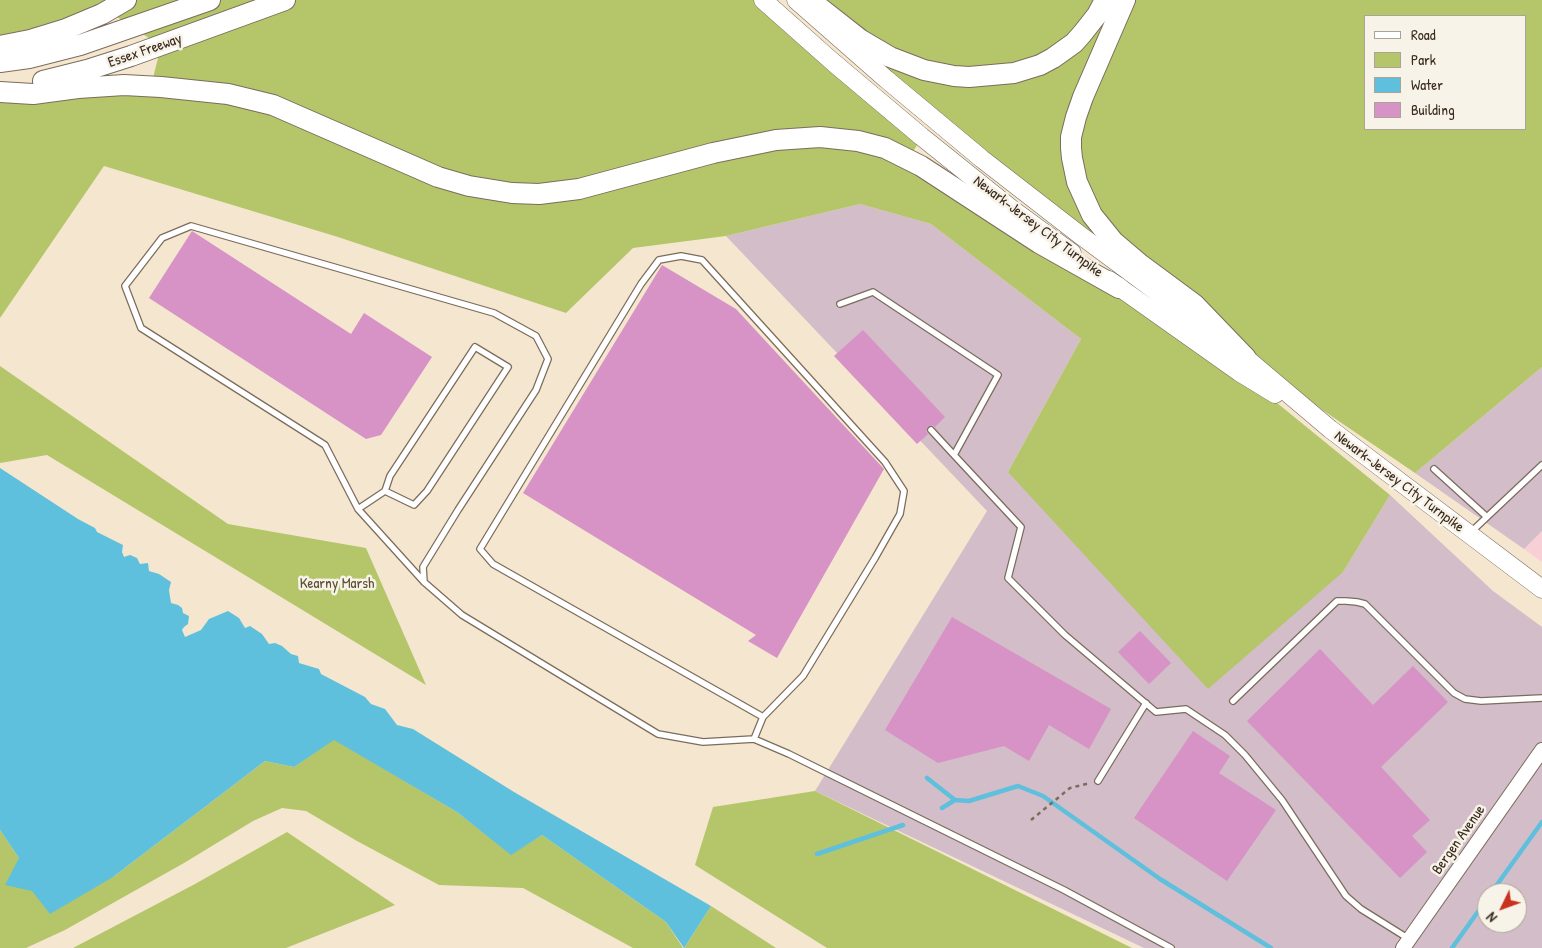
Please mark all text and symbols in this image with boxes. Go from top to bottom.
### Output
legend [1364,15,1527,130]
text: Road [1411,24,1436,45]
street label: Essex Freeway [106,30,184,72]
text: Park [1411,49,1436,70]
text: Water [1411,74,1443,95]
text: Building [1411,99,1455,120]
street label: Newark-Jersey City Turnpike [970,172,1106,282]
street label: Newark-Jersey City Turnpike [1331,427,1467,537]
park label: Kearny Marsh [300,575,374,593]
street label: Bergen Avenue [1429,802,1489,878]
north arrow [1477,883,1527,933]
text: N [1482,909,1501,927]

